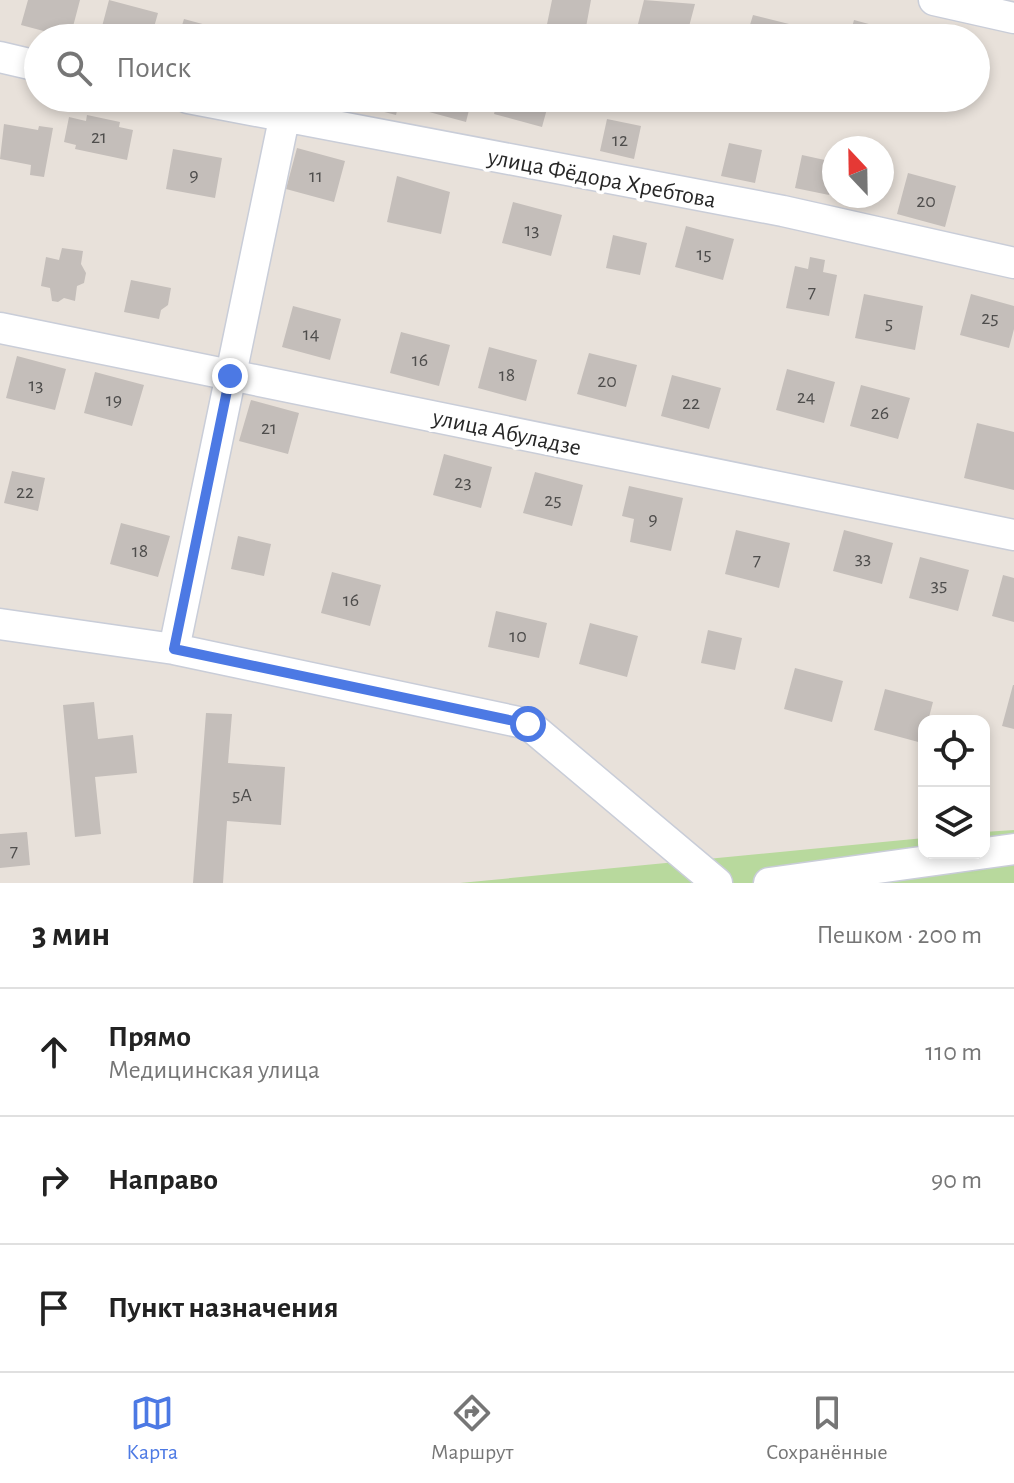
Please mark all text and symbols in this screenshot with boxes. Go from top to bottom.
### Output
search box [24,24,990,112]
icon: search [52,46,96,90]
text: Поиск [116,53,191,83]
house number: 21 [91,127,107,147]
house number: 12 [612,130,628,150]
north arrow [822,136,894,208]
street label: улица Фёдора Хребтова [485,145,718,213]
house number: 9 [189,165,199,185]
house number: 11 [309,166,323,186]
house number: 20 [916,191,936,211]
house number: 13 [524,220,540,240]
house number: 15 [696,244,712,264]
house number: 7 [808,282,816,302]
house number: 25 [981,308,999,328]
house number: 5 [885,313,893,333]
house number: 14 [303,324,319,344]
house number: 16 [412,350,428,370]
route end [212,358,248,394]
house number: 18 [499,365,515,385]
house number: 20 [597,371,617,391]
house number: 13 [28,375,44,395]
house number: 24 [797,387,815,407]
house number: 19 [106,390,122,410]
house number: 22 [682,393,700,413]
house number: 26 [871,403,889,423]
street label: улица Абуладзе [429,405,583,460]
house number: 21 [261,418,277,438]
house number: 23 [454,472,472,492]
house number: 22 [16,482,34,502]
house number: 25 [544,490,562,510]
house number: 9 [648,509,658,529]
house number: 18 [132,541,148,561]
house number: 33 [855,548,871,568]
house number: 7 [753,550,761,570]
house number: 35 [931,575,947,595]
house number: 16 [343,590,359,610]
house number: 10 [509,626,527,646]
route start [510,706,546,742]
map controls [918,715,990,859]
button: locate [918,715,990,787]
house number: 5А [232,785,252,805]
button: layers [918,787,990,859]
house number: 7 [10,841,18,861]
text: 3 мин [32,918,110,952]
text: Пешком · 200 m [816,922,982,948]
text: Прямо [108,1022,191,1052]
icon: ahead [32,1030,76,1074]
text: 110 m [925,1039,982,1065]
text: Медицинская улица [108,1057,320,1083]
icon: right [32,1158,76,1202]
text: Направо [108,1165,218,1195]
text: 90 m [931,1167,982,1193]
icon: arrive [32,1286,76,1330]
text: Пункт назначения [108,1293,339,1323]
tab: Карта [126,1391,178,1465]
tab: Маршрут [431,1391,513,1465]
tab: Сохранённые [766,1391,888,1465]

